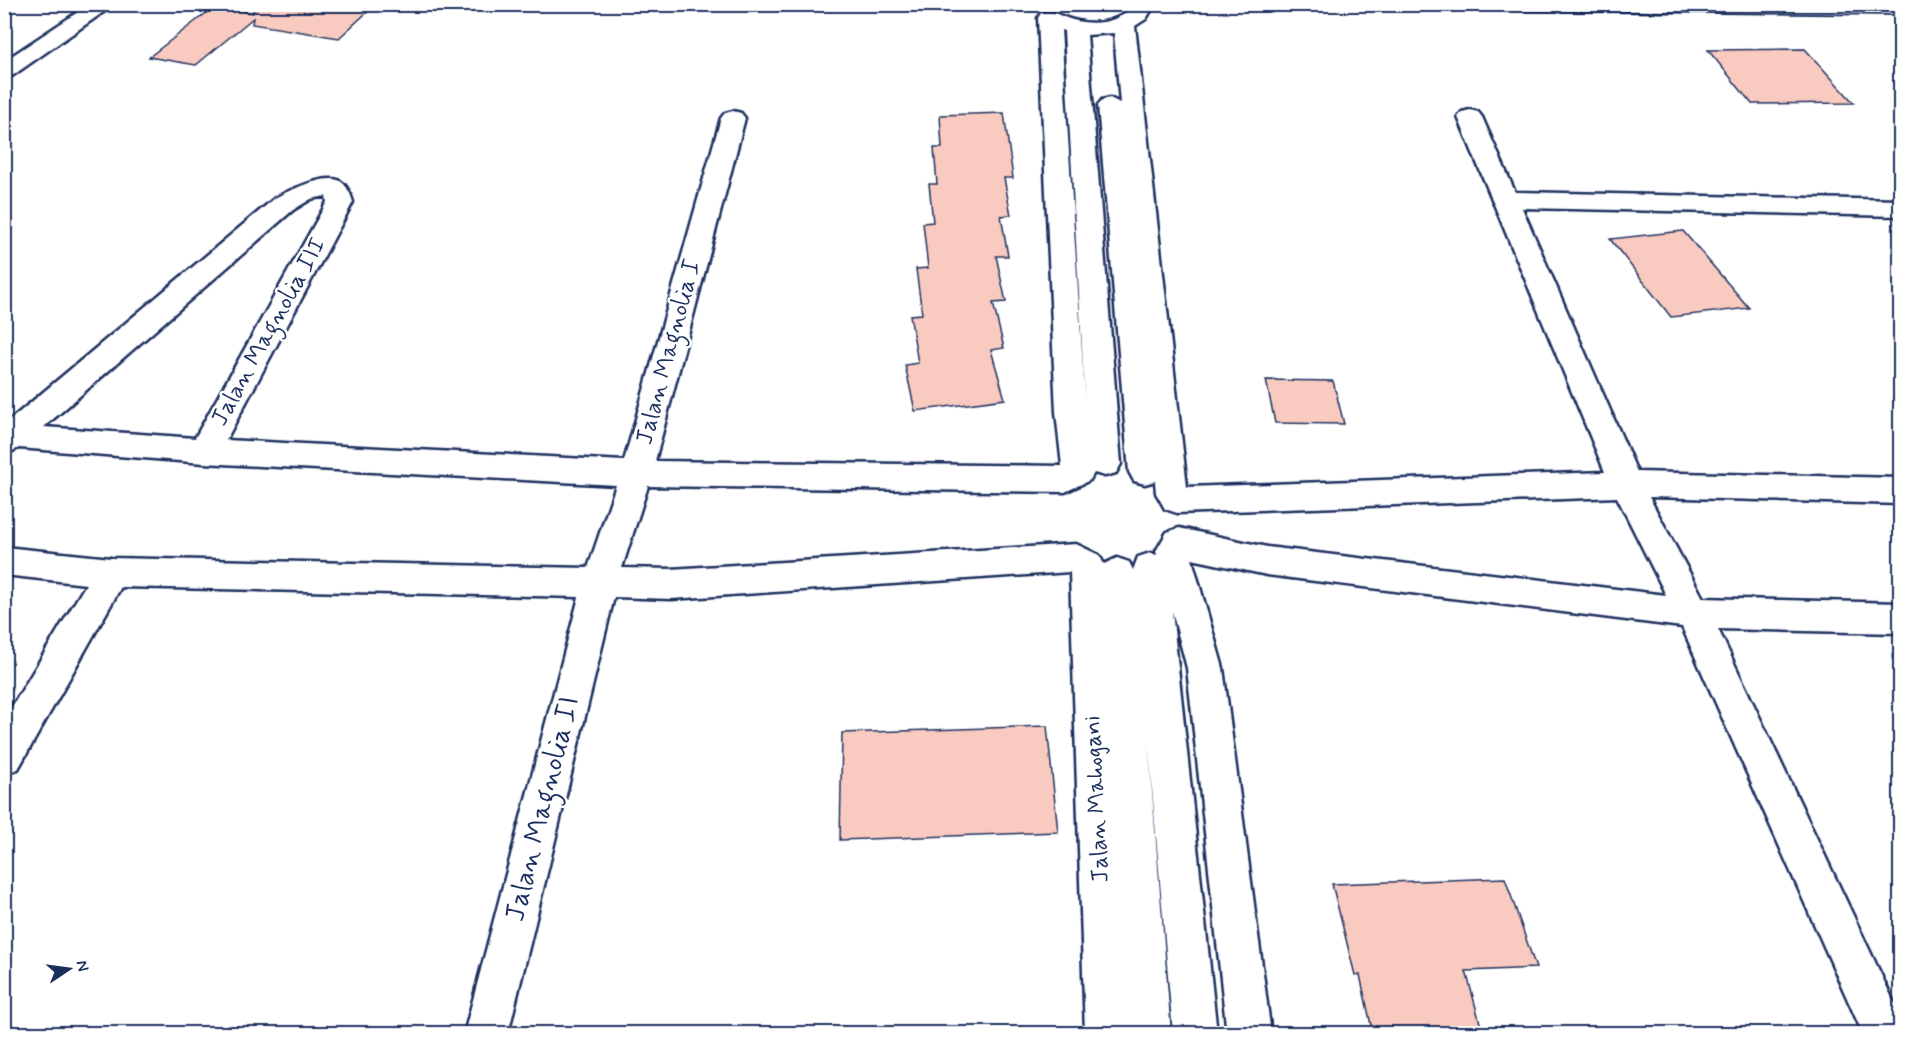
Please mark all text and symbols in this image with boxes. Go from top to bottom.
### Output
street label: Jalan Magnolia III [204,232,336,433]
street label: Jalan Magnolia I [629,256,712,449]
street label: Jalan Magnolia II [497,692,592,926]
street label: Jalan Mahogani [1077,715,1117,883]
north arrow [39,939,99,999]
text: N [71,958,94,974]

